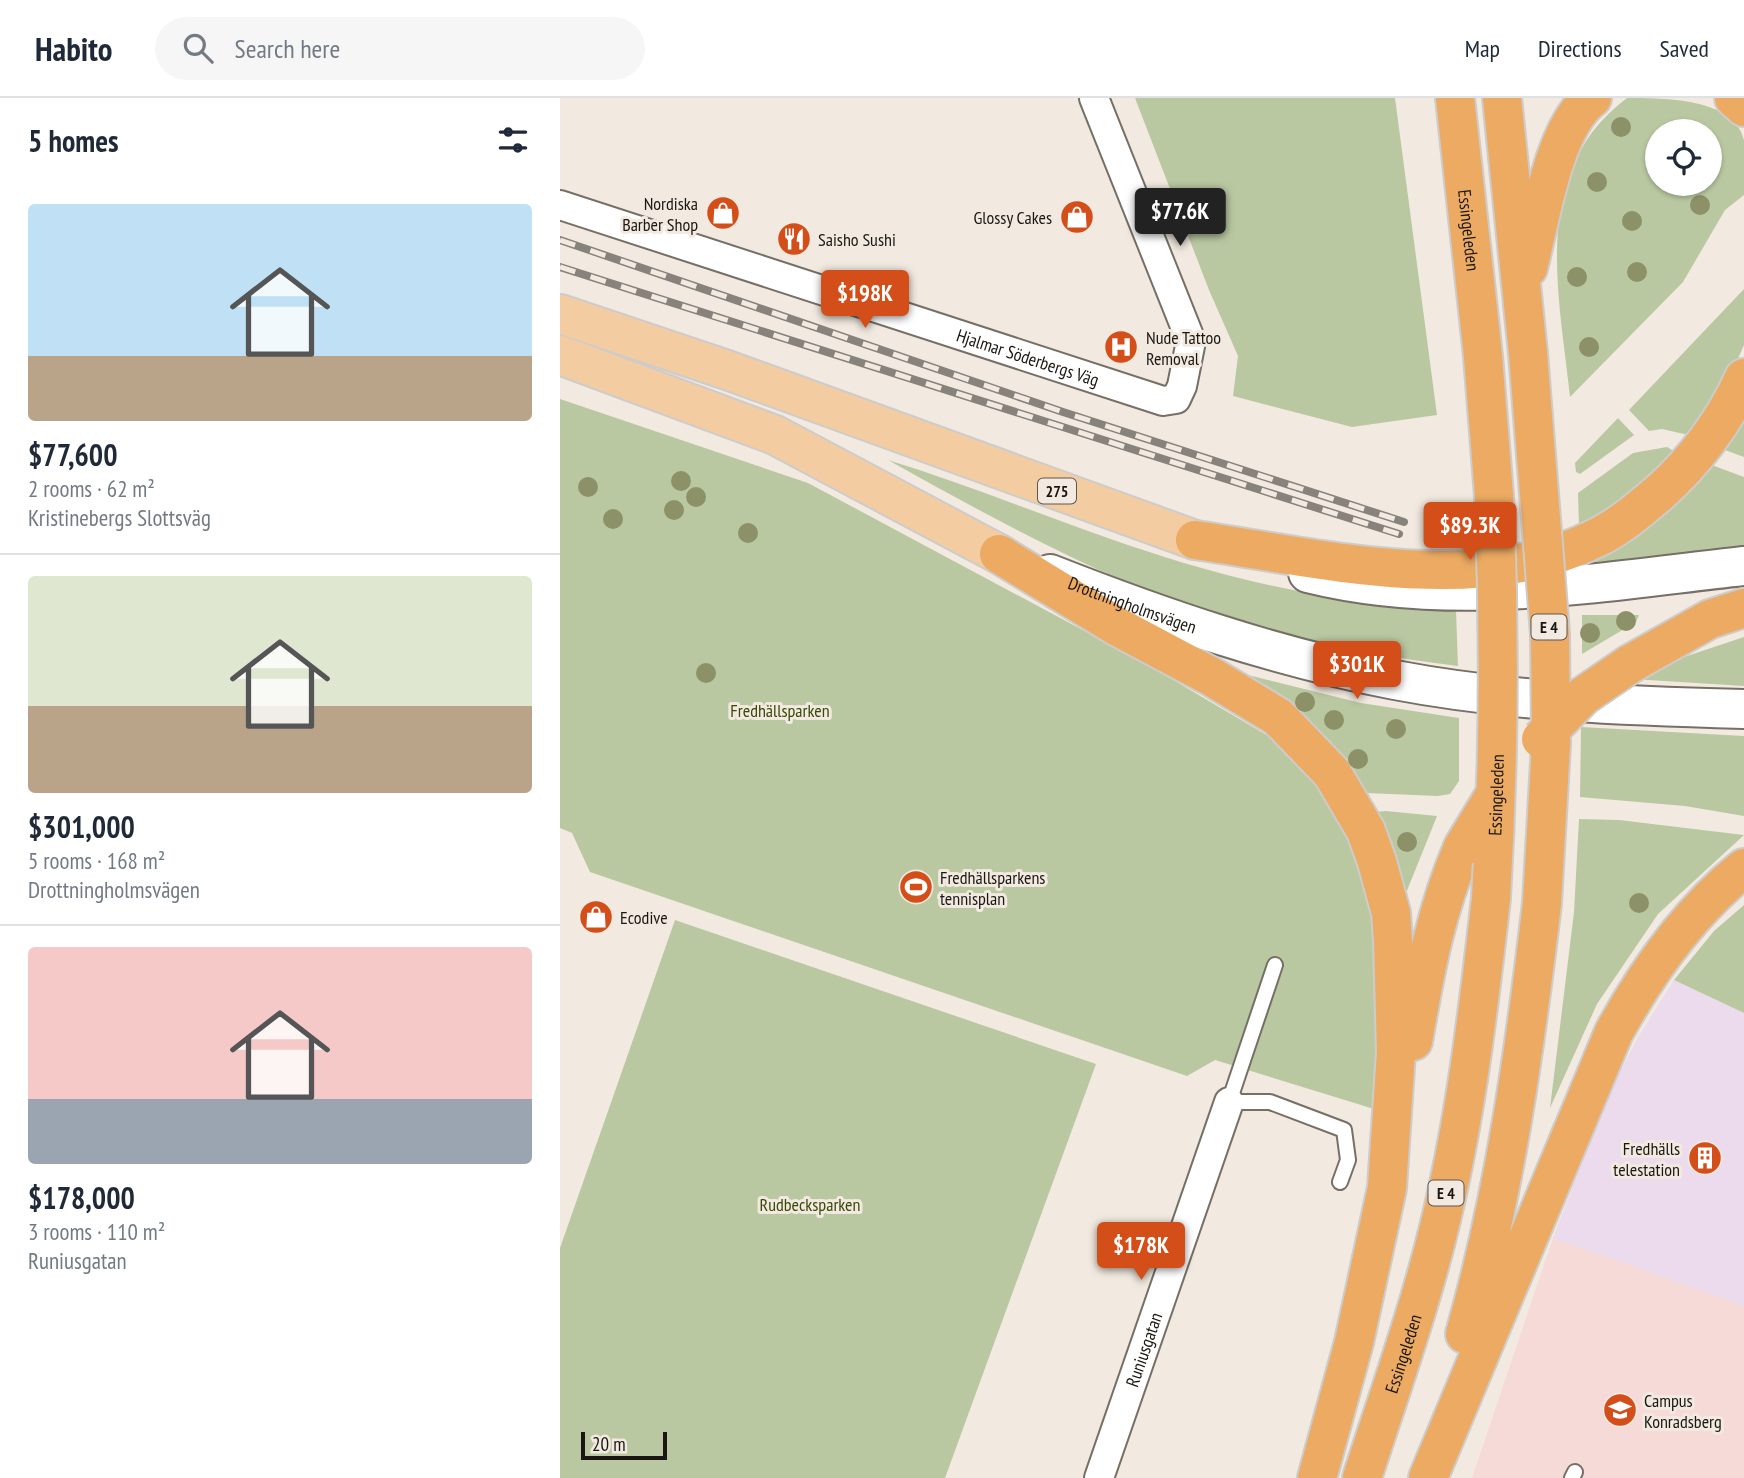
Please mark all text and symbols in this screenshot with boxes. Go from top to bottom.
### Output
search box [155,17,645,80]
text: Habito [35,27,113,70]
icon: search [179,29,217,67]
text: Search here [235,32,340,65]
text: Map [1465,33,1500,64]
text: Directions [1538,33,1622,64]
text: Saved [1660,33,1709,64]
map controls [1645,119,1722,196]
button: locate [1645,119,1722,196]
text: 5 homes [28,121,119,160]
icon: filters [494,121,532,159]
pin: $77.6K [1123,188,1237,248]
street label: Essingeleden [1454,188,1485,272]
place label: Nordiska Barber Shop [622,192,698,236]
shop icon: Nordiska Barber Shop [704,194,742,232]
text: $77.6K [1151,196,1209,225]
shop icon: Glossy Cakes [1058,198,1096,236]
place label: Glossy Cakes [973,206,1052,229]
restaurant icon: Saisho Sushi [775,220,813,258]
place label: Saisho Sushi [818,228,896,251]
icon: home [217,249,343,375]
pin: $198K [816,271,914,330]
text: $198K [837,278,893,307]
street label: Hjalmar Söderbergs Väg [954,323,1102,391]
place label: Nude Tattoo Removal [1146,326,1221,370]
hospital icon: Nude Tattoo Removal [1102,328,1140,366]
text: $77,600 [28,435,118,474]
text: 2 rooms · 62 m² [28,474,155,503]
road number: 275 [1038,478,1076,504]
text: Kristinebergs Slottsväg [28,503,211,532]
pin: $89.3K [1413,503,1527,562]
text: $89.3K [1440,510,1500,539]
street label: Drottningholmsvägen [1065,571,1200,638]
road number: E 4 [1532,614,1566,640]
icon: home [217,621,343,747]
pin: $301K [1308,642,1406,701]
text: $301K [1329,649,1385,678]
park label: Fredhällsparken [730,699,830,722]
street label: Essingeleden [1483,754,1508,836]
text: $301,000 [28,807,135,846]
text: 5 rooms · 168 m² [28,846,165,875]
place label: Fredhällsparkens tennisplan [940,866,1045,910]
sports icon: Fredhällsparkens tennisplan [897,868,935,906]
text: Drottningholmsvägen [28,875,200,904]
shop icon: Ecodive [577,898,615,936]
place label: Ecodive [620,906,668,929]
icon: home [217,992,343,1118]
place label: Fredhälls telestation [1613,1137,1680,1181]
building icon: Fredhälls telestation [1686,1139,1724,1177]
text: $178,000 [28,1178,135,1217]
road number: E 4 [1428,1180,1463,1205]
park label: Rudbecksparken [760,1193,860,1216]
text: 3 rooms · 110 m² [28,1217,165,1246]
pin: $178K [1092,1222,1190,1282]
text: $178K [1113,1230,1169,1259]
text: Runiusgatan [28,1246,127,1275]
street label: Runiusgatan [1120,1309,1167,1390]
street label: Essingeleden [1379,1311,1426,1396]
place label: Campus Konradsberg [1644,1389,1722,1433]
school or university icon: Campus Konradsberg [1601,1391,1639,1429]
scale bar [581,1429,667,1461]
text: 20 m [592,1432,626,1456]

